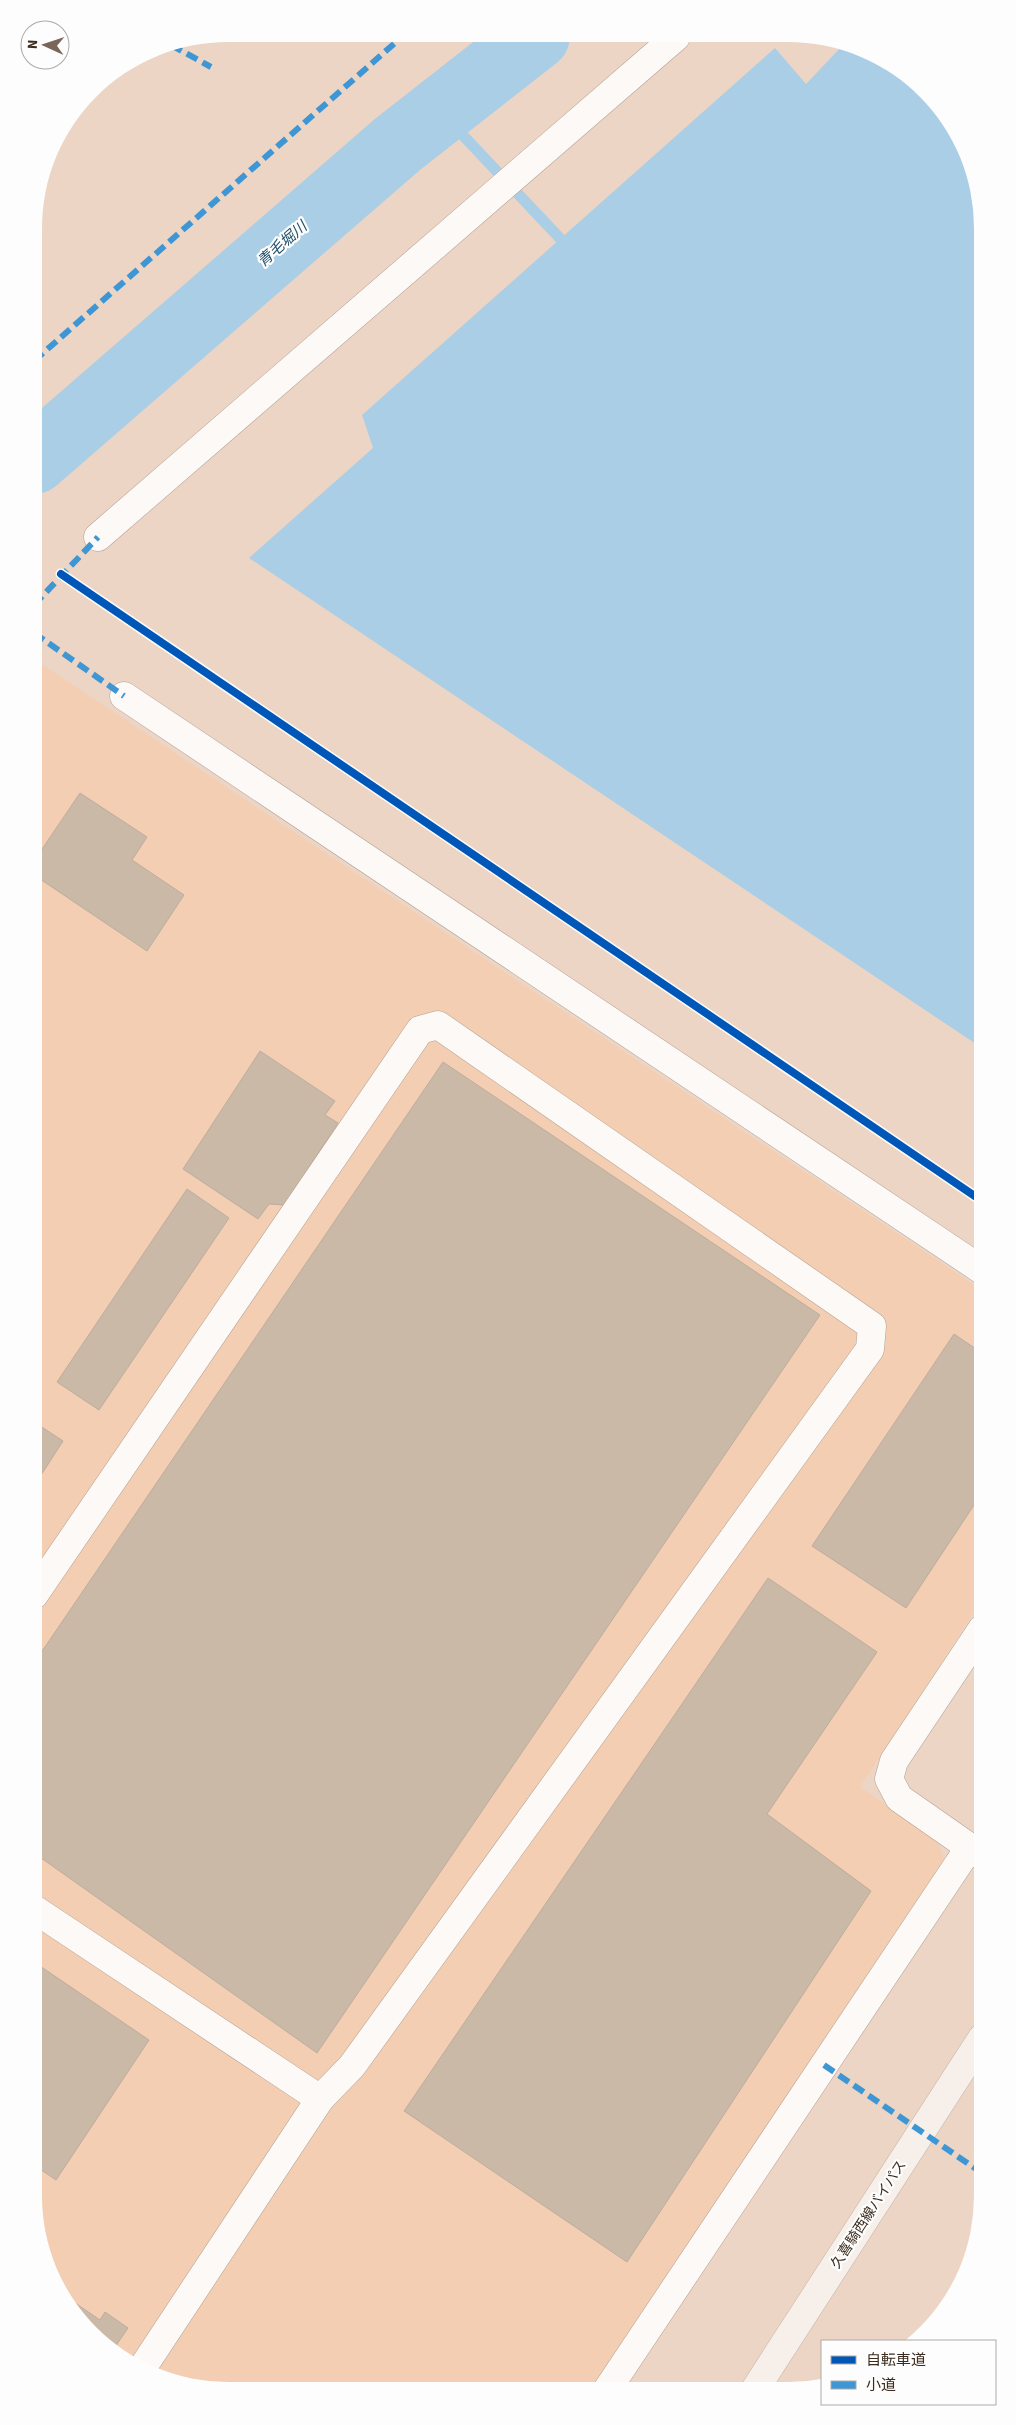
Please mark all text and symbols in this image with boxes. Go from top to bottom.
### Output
north arrow [20,20,70,70]
text: N [23,39,43,50]
water label: 青毛堀川 [253,215,313,272]
street label: 久喜騎西線バイパス [826,2156,911,2273]
legend [821,2340,996,2405]
text: 自転車道 [866,2350,926,2371]
text: 小道 [866,2375,896,2396]

